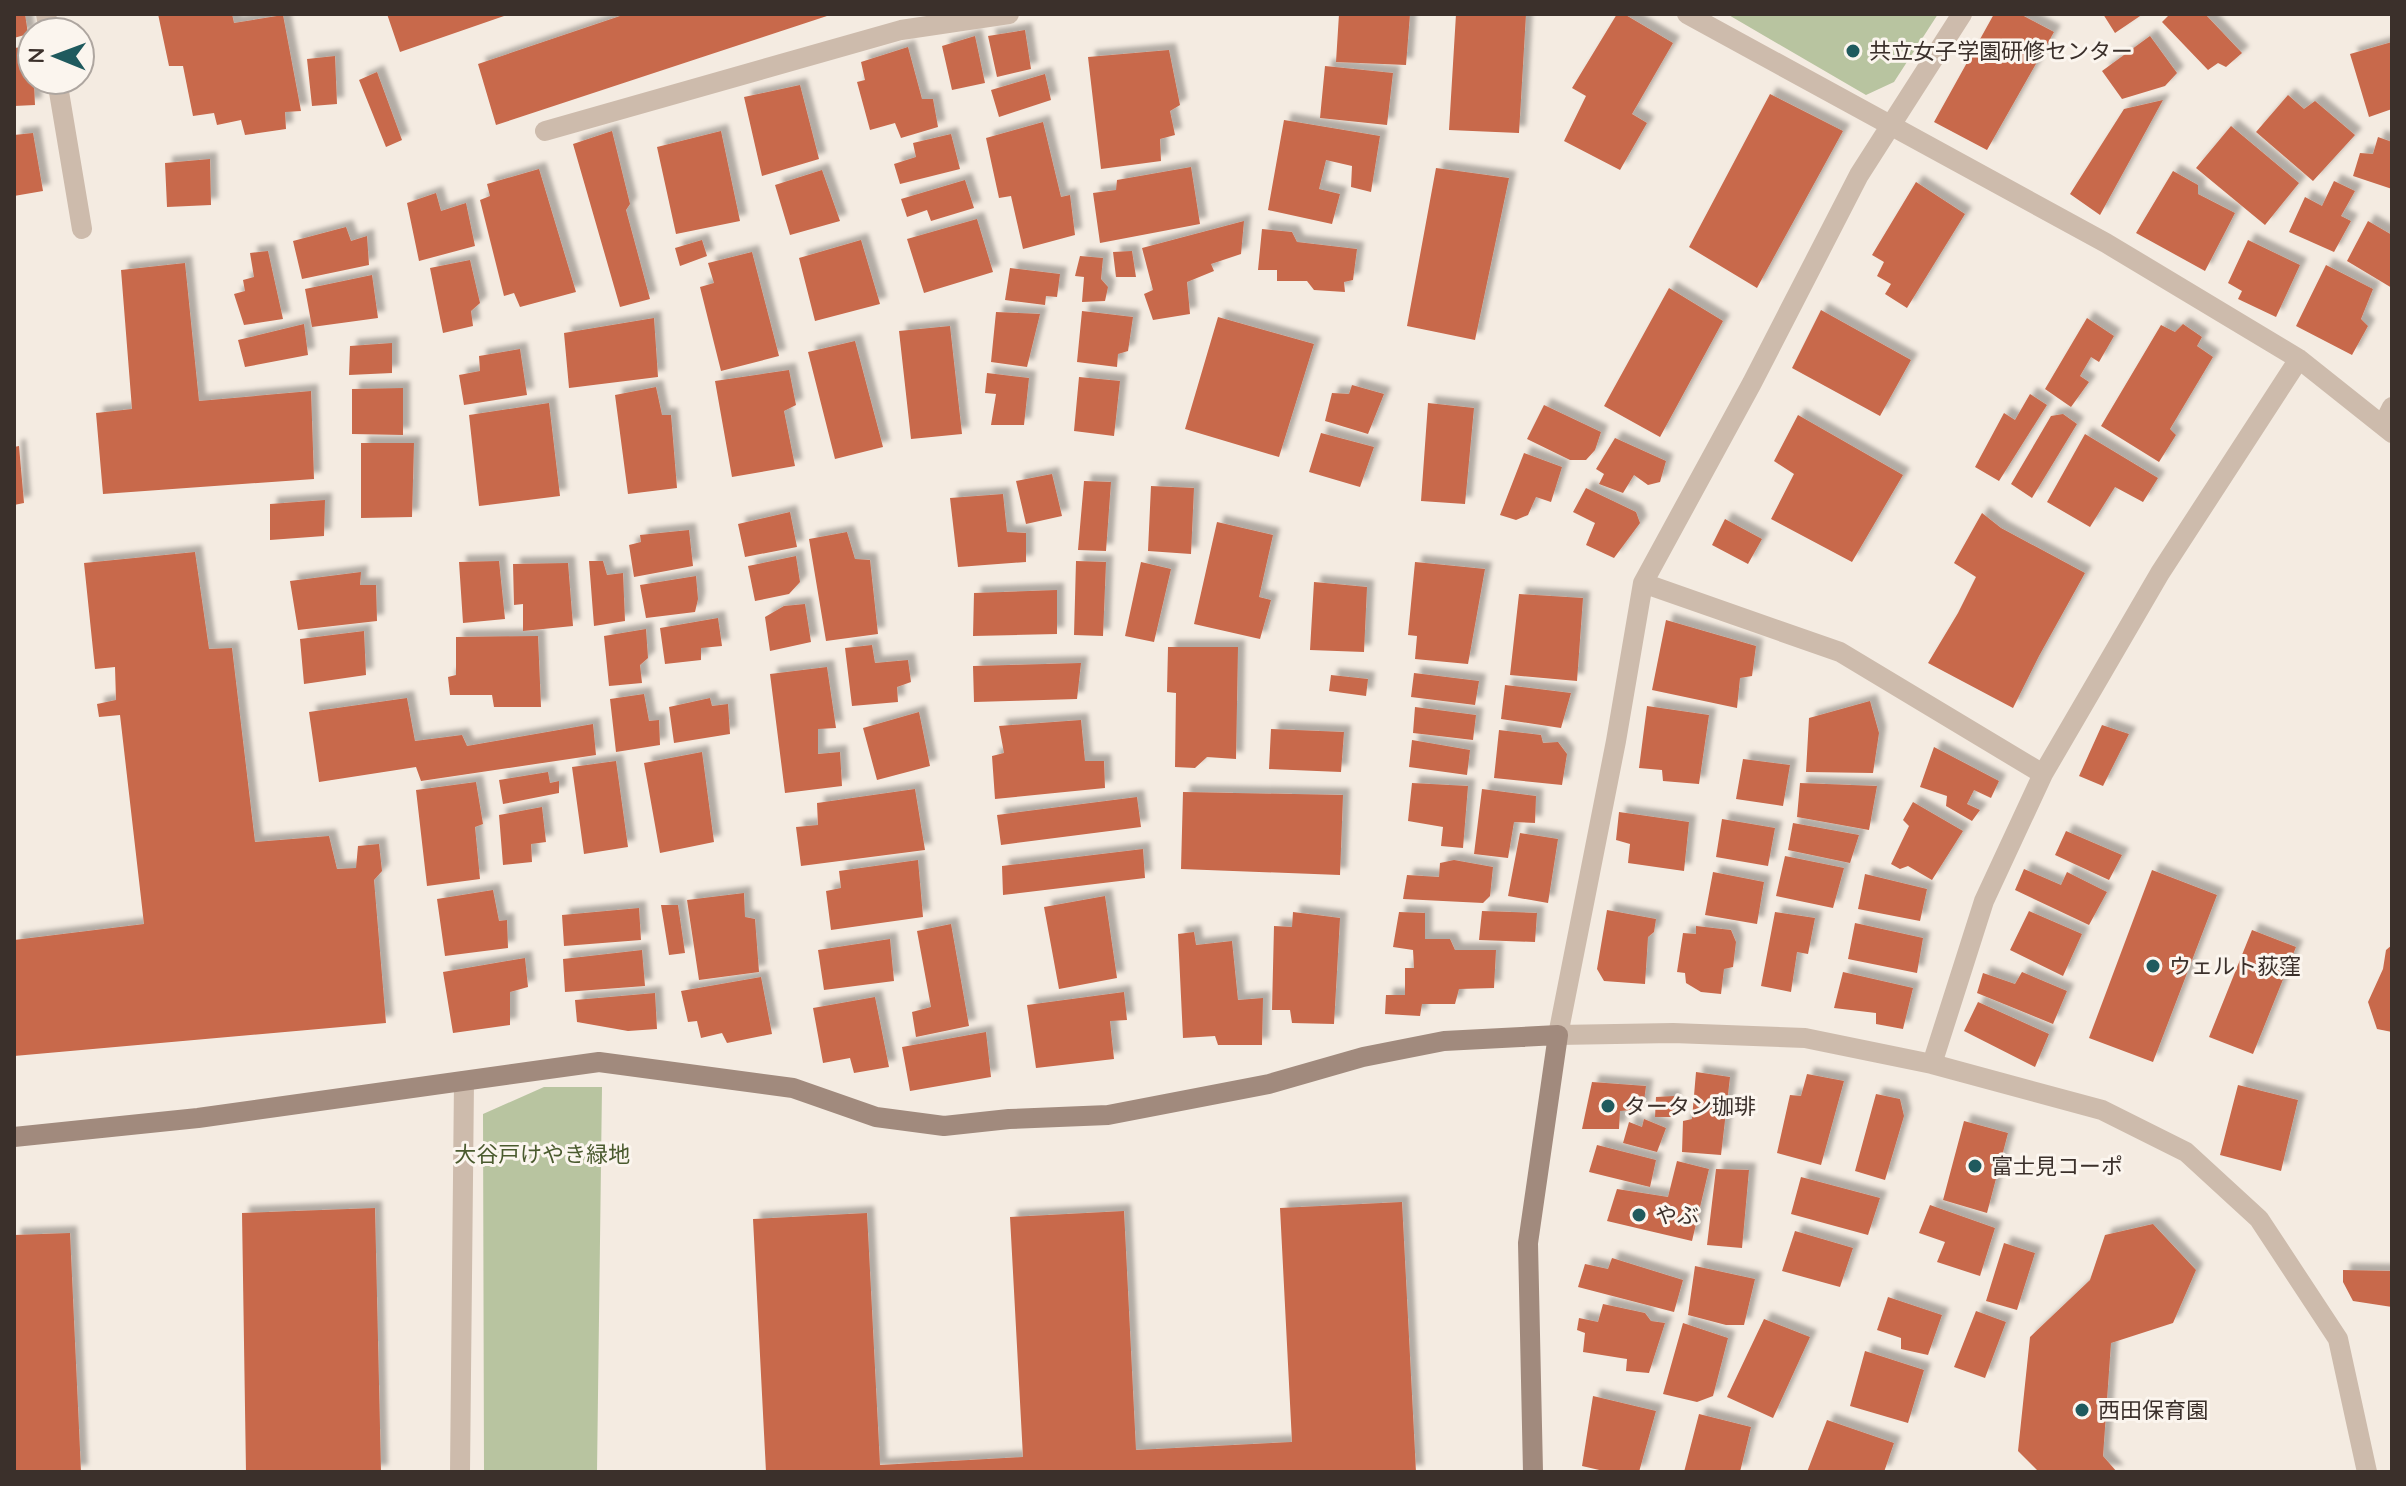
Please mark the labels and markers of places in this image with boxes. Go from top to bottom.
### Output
place label: 共立女子学園研修センター [1869,37,2133,65]
marker: 共立女子学園研修センター [1844,42,1862,60]
place label: ウェルト荻窪 [2169,952,2301,980]
marker: ウェルト荻窪 [2144,957,2162,975]
place label: タータン珈琲 [1624,1092,1756,1120]
marker: タータン珈琲 [1599,1097,1617,1115]
place label: 富士見コーポ [1991,1152,2123,1180]
marker: 富士見コーポ [1966,1157,1984,1175]
place label: やぶ [1655,1201,1699,1229]
marker: やぶ [1630,1206,1648,1224]
place label: 西田保育園 [2098,1396,2208,1424]
marker: 西田保育園 [2073,1401,2091,1419]

